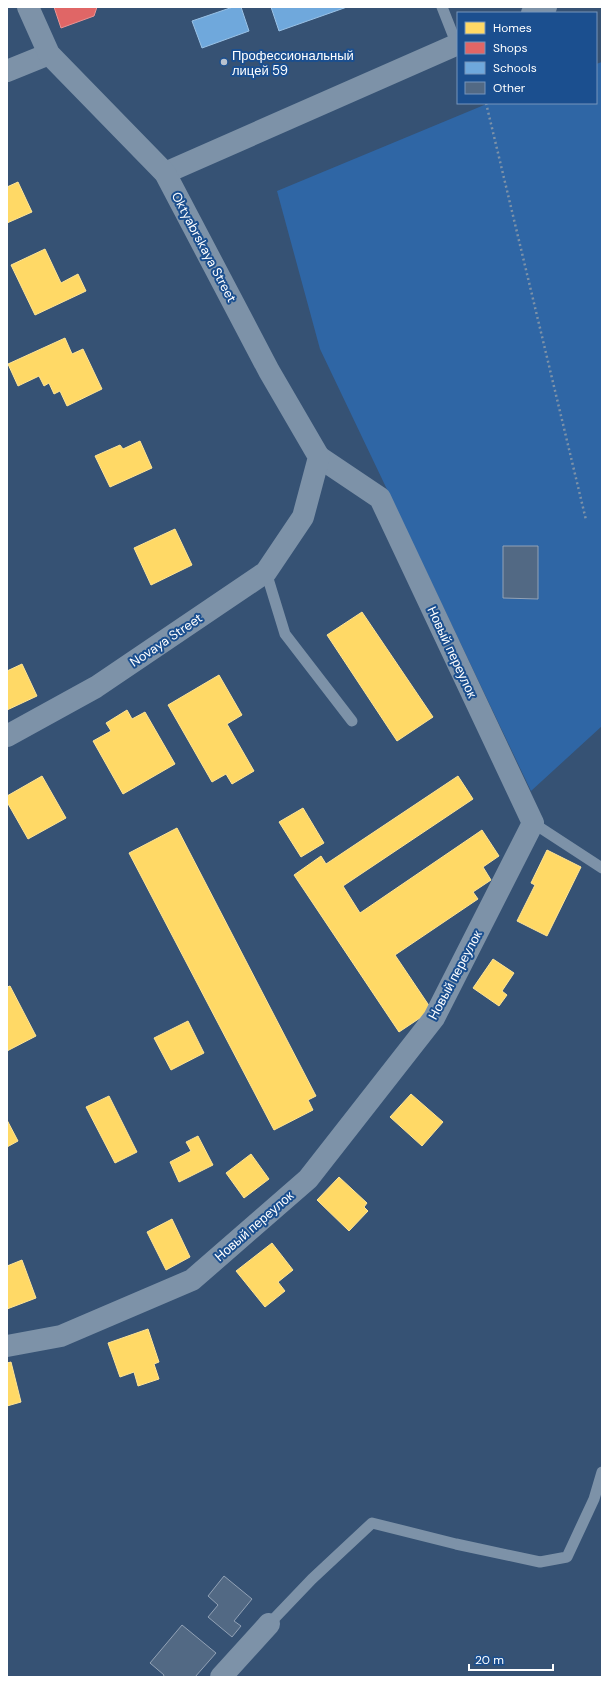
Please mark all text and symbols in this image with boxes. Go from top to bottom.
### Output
legend [457,12,597,104]
text: Homes [493,20,532,36]
text: Shops [493,40,528,56]
place label: Профессиональный лицей 59 [232,47,354,79]
marker: Профессиональный лицей 59 [219,57,229,67]
text: Schools [493,60,537,76]
text: Other [493,80,526,96]
street label: Oktyabrskaya Street [168,189,240,305]
street label: Новый переулок [423,604,481,701]
street label: Novaya Street [126,609,206,671]
street label: Новый переулок [424,927,486,1023]
street label: Новый переулок [211,1187,297,1265]
scale bar [469,1646,553,1672]
text: 20 m [475,1652,504,1668]

